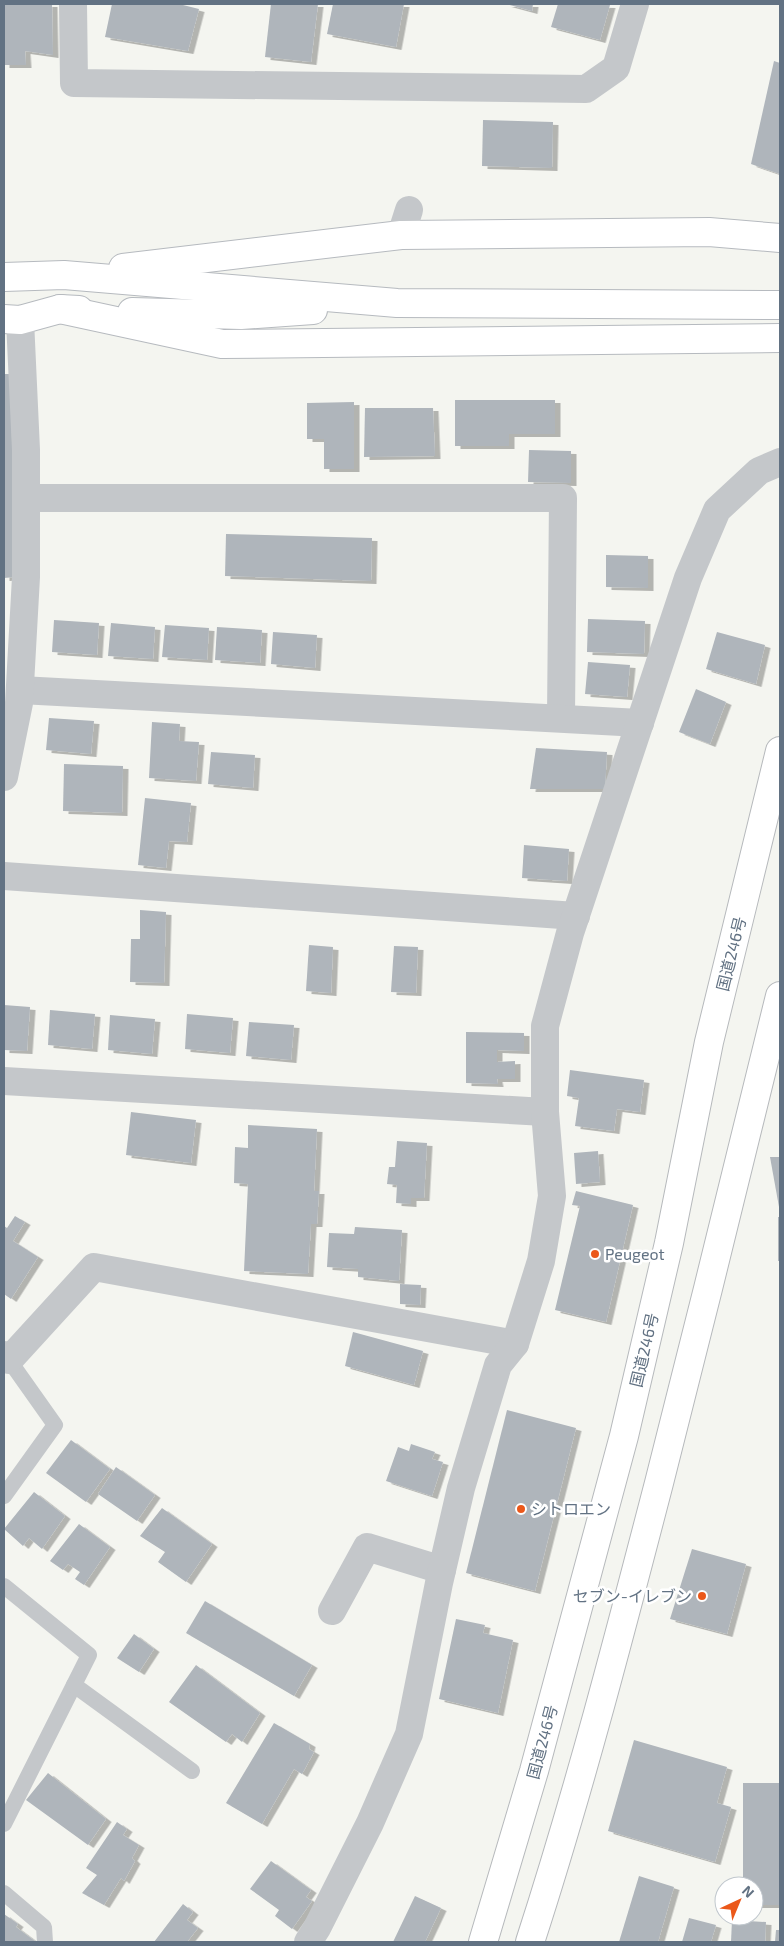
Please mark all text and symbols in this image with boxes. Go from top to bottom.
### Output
street label: 国道246号 [712,915,749,993]
place label: Peugeot [605,1244,665,1263]
marker: Peugeot [589,1248,601,1260]
street label: 国道246号 [626,1311,661,1389]
place label: シトロエン [531,1499,611,1518]
marker: シトロエン [515,1503,527,1515]
place label: セブン-イレブン [573,1586,692,1605]
marker: セブン-イレブン [696,1590,708,1602]
street label: 国道246号 [523,1703,561,1781]
north arrow [714,1876,764,1926]
text: N [739,1882,758,1901]

